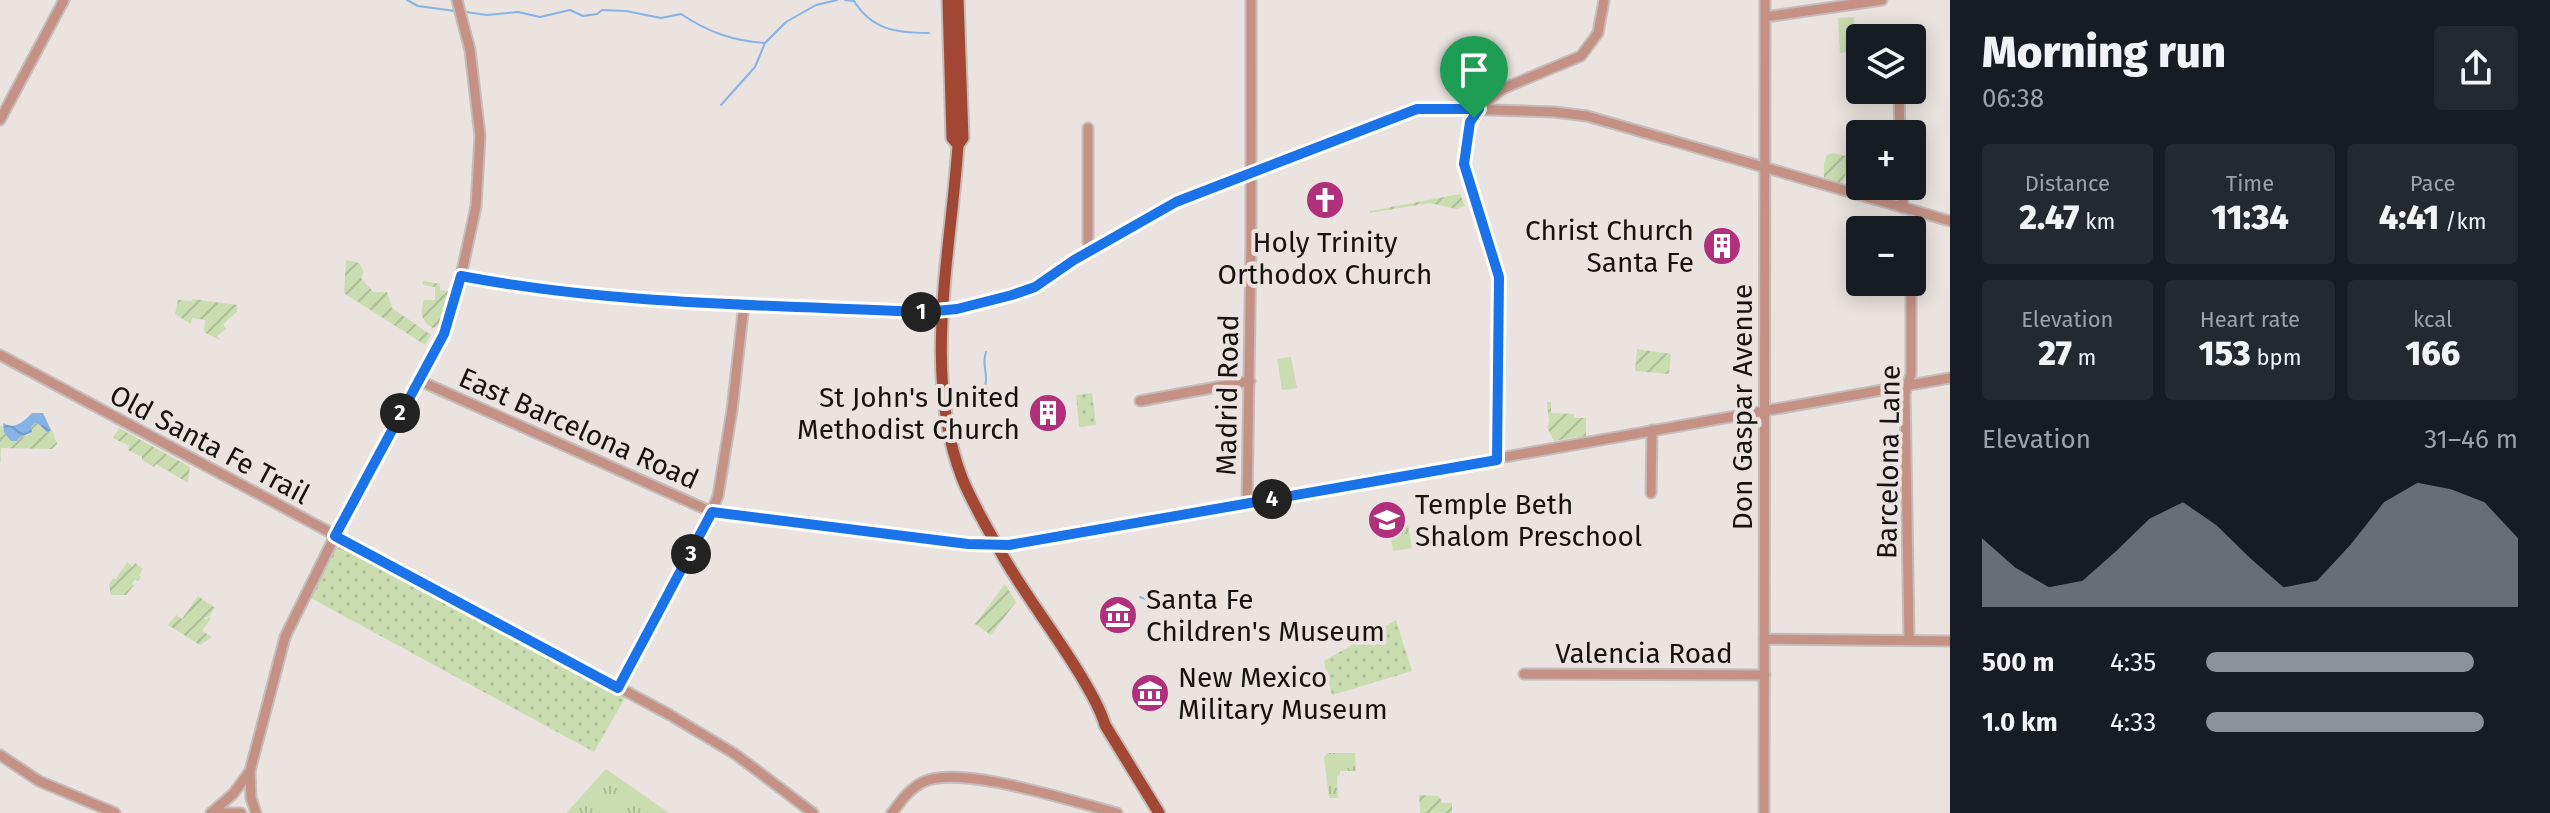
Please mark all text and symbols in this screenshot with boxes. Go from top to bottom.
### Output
map controls [1846,24,1926,296]
button: layers [1846,24,1926,104]
text: Morning run [1982,26,2226,79]
button: share [2434,26,2518,110]
pin [1440,36,1508,118]
icon: arrive [1452,48,1496,92]
text: 06:38 [1982,83,2044,114]
button: + [1846,120,1926,200]
text: Distance [2025,170,2110,197]
text: Time [2226,170,2274,197]
text: Pace [2410,170,2455,197]
church icon: Holy Trinity Orthodox Church [1304,179,1346,221]
text: 2.47 [2019,197,2079,238]
text: 11:34 [2211,197,2289,238]
text: 4:41 [2379,197,2439,238]
text: km [2079,208,2115,235]
text: /km [2439,208,2487,235]
place label: Christ Church Santa Fe [1525,214,1694,279]
button: − [1846,216,1926,296]
building icon: Christ Church Santa Fe [1701,225,1743,267]
place label: Holy Trinity Orthodox Church [1218,226,1432,291]
street label: Don Gaspar Avenue [1726,284,1759,530]
pin: 1 [901,292,941,332]
text: 1 [916,298,926,325]
text: Elevation [2021,306,2113,333]
text: Heart rate [2200,306,2300,333]
text: kcal [2413,306,2452,333]
street label: Madrid Road [1210,314,1245,476]
text: 27 [2038,333,2072,374]
text: 153 [2198,333,2251,374]
text: 166 [2405,333,2460,374]
text: m [2072,344,2096,371]
text: bpm [2251,344,2302,371]
street label: East Barcelona Road [454,361,704,496]
street label: Barcelona Lane [1870,365,1907,559]
street label: Old Santa Fe Trail [104,378,315,511]
place label: St John's United Methodist Church [797,381,1020,446]
building icon: St John's United Methodist Church [1027,392,1069,434]
pin: 2 [380,393,420,433]
text: 2 [394,399,406,426]
text: Elevation [1982,424,2091,455]
text: 31–46 m [2424,424,2518,455]
pin: 4 [1252,479,1292,519]
text: 4 [1266,485,1278,512]
place label: Temple Beth Shalom Preschool [1415,488,1642,553]
school or university icon: Temple Beth Shalom Preschool [1366,499,1408,541]
pin: 3 [671,534,711,574]
text: 3 [685,540,697,567]
place label: Santa Fe Children's Museum [1146,583,1385,648]
museum icon: Santa Fe Children's Museum [1097,594,1139,636]
street label: Valencia Road [1555,637,1733,670]
text: 500 m [1982,647,2055,678]
text: 4:35 [2110,647,2156,678]
place label: New Mexico Military Museum [1178,661,1388,726]
museum icon: New Mexico Military Museum [1129,672,1171,714]
text: 1.0 km [1982,707,2058,738]
text: 4:33 [2110,707,2156,738]

